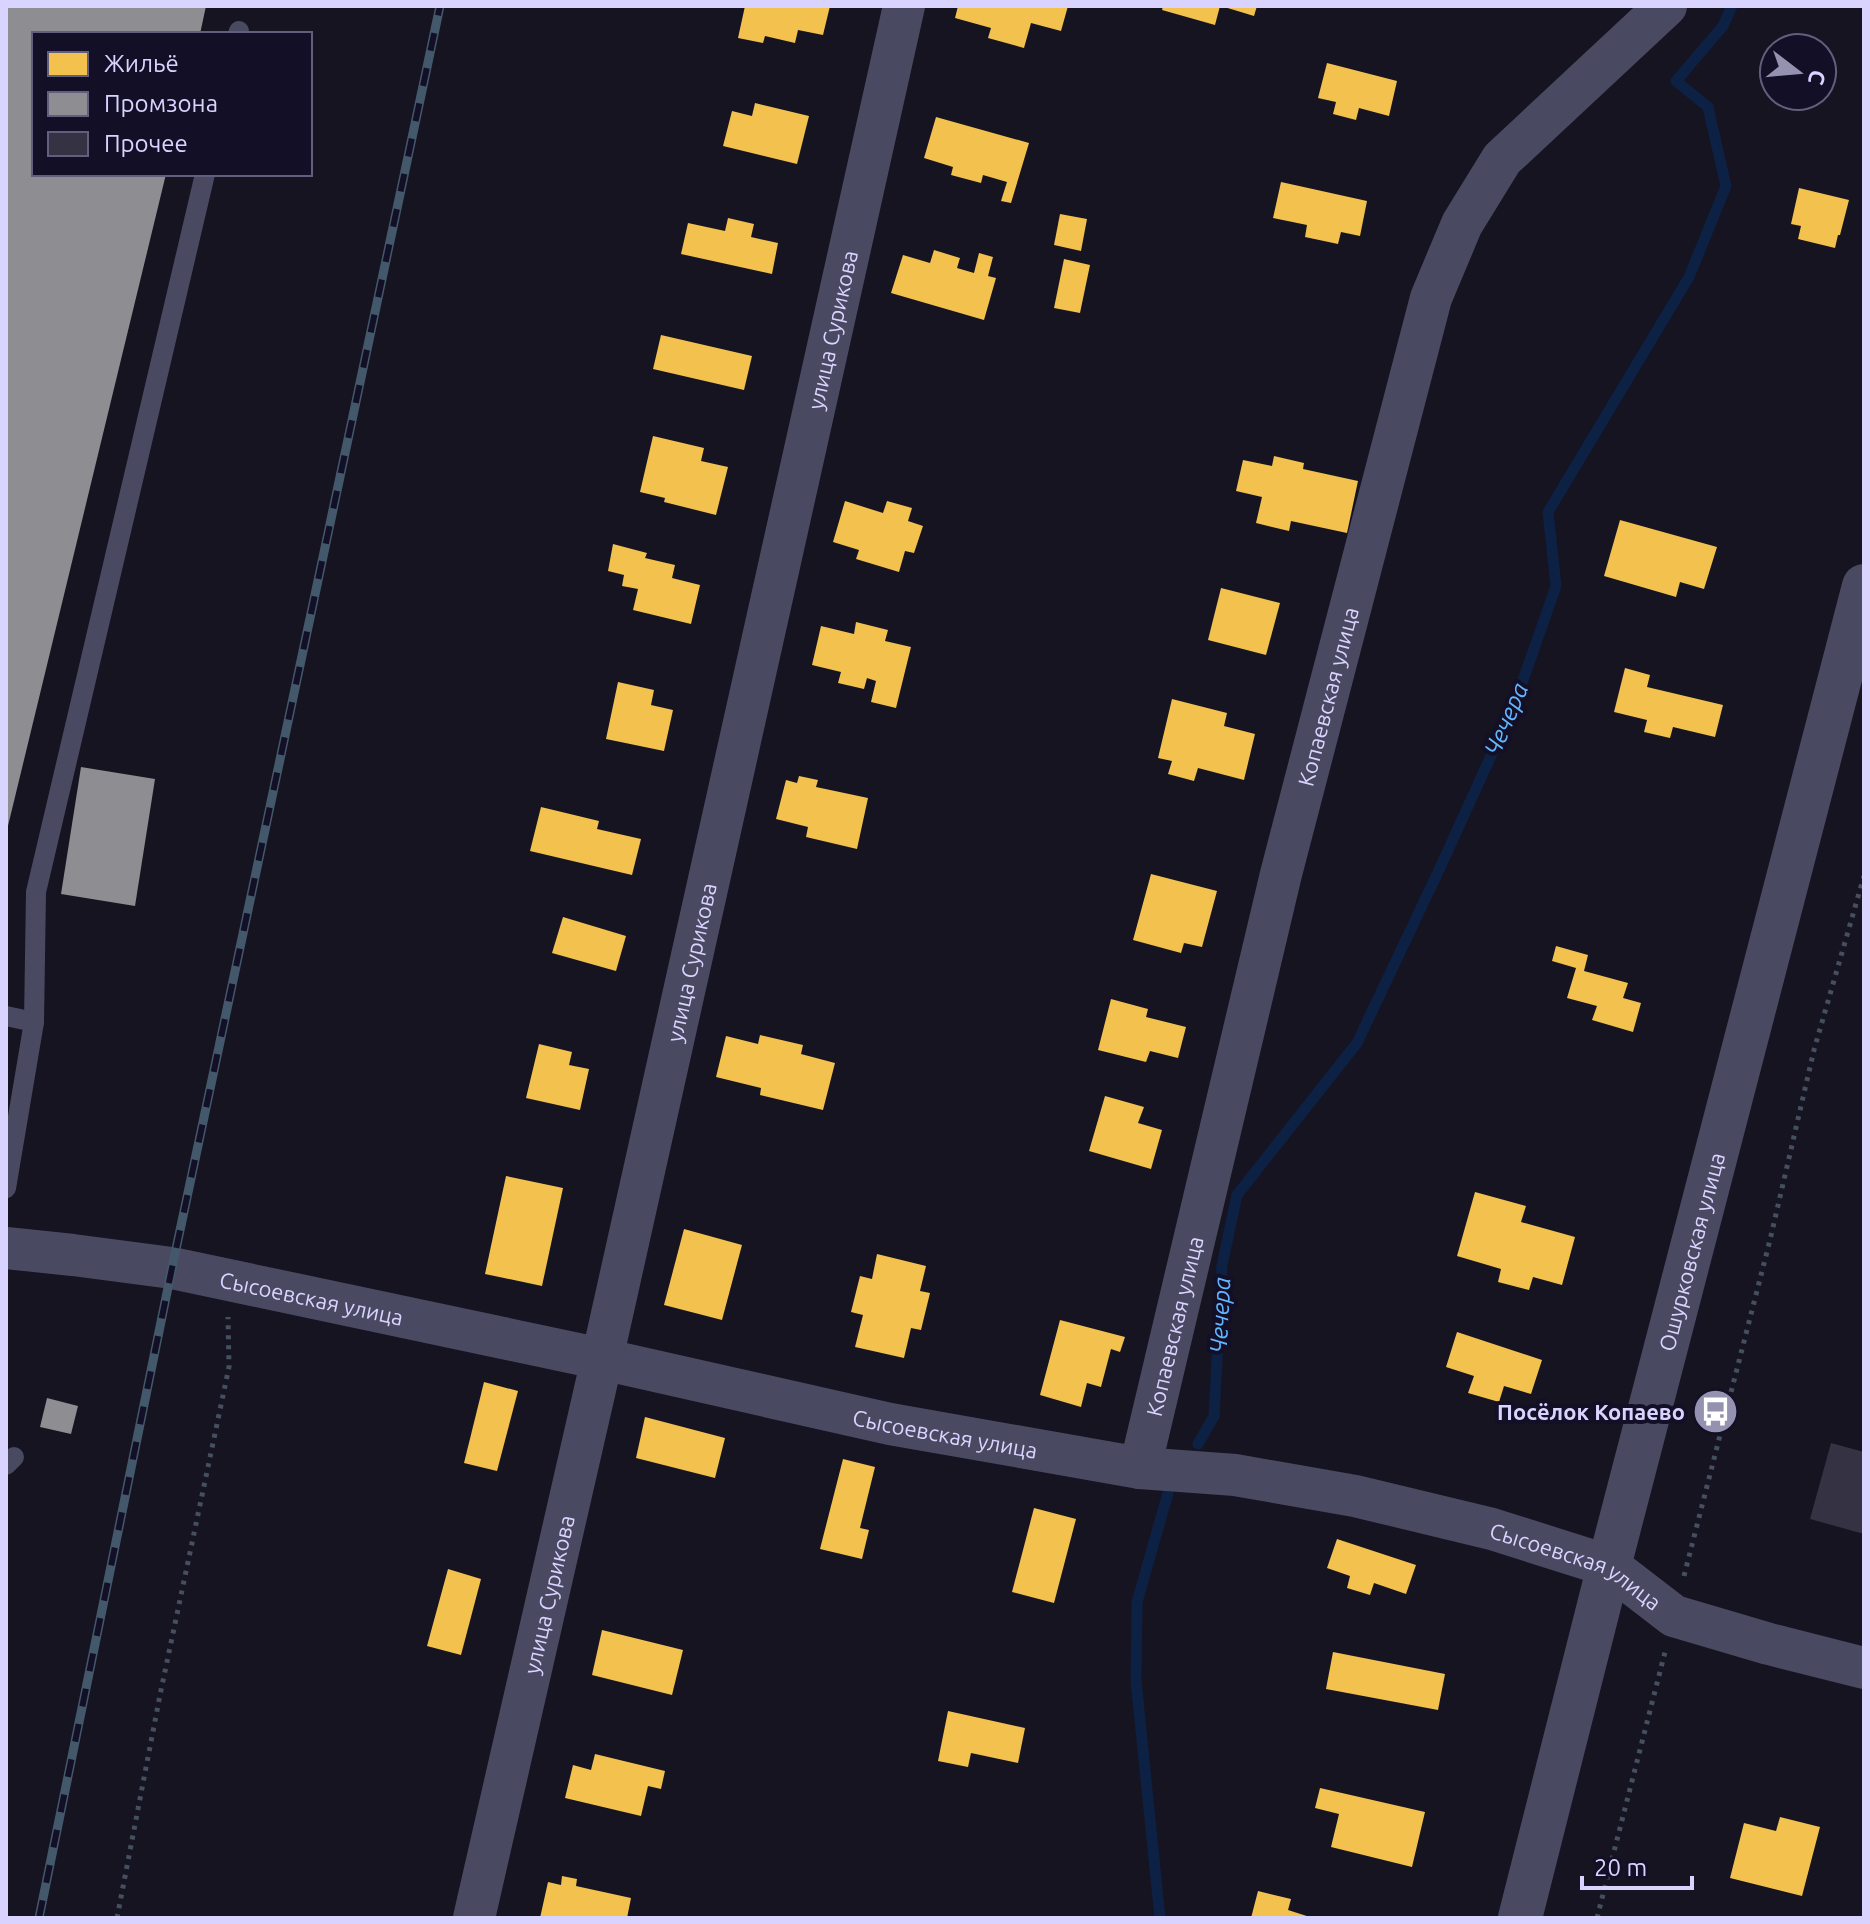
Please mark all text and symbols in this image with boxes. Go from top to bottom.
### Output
legend [32,32,312,176]
north arrow [1758,32,1838,112]
text: Жильё [104,50,179,77]
text: С [1804,67,1832,88]
text: Промзона [104,90,218,117]
text: Прочее [104,130,188,157]
street label: улица Сурикова [802,248,862,412]
street label: Копаевская улица [1292,604,1363,789]
water label: Чечера [1479,679,1533,759]
street label: улица Сурикова [661,880,720,1044]
street label: Ошурковская улица [1653,1150,1729,1354]
street label: Копаевская улица [1140,1233,1207,1418]
street label: Сысоевская улица [218,1266,406,1329]
water label: Чечера [1205,1276,1235,1354]
bus stop icon: Посёлок Копаево [1692,1387,1740,1435]
place label: Посёлок Копаево [1497,1399,1685,1424]
street label: Сысоевская улица [851,1404,1040,1462]
street label: улица Сурикова [518,1512,578,1676]
street label: Сысоевская улица [1487,1517,1667,1614]
scale bar [1582,1840,1692,1890]
text: 20 m [1594,1854,1647,1881]

